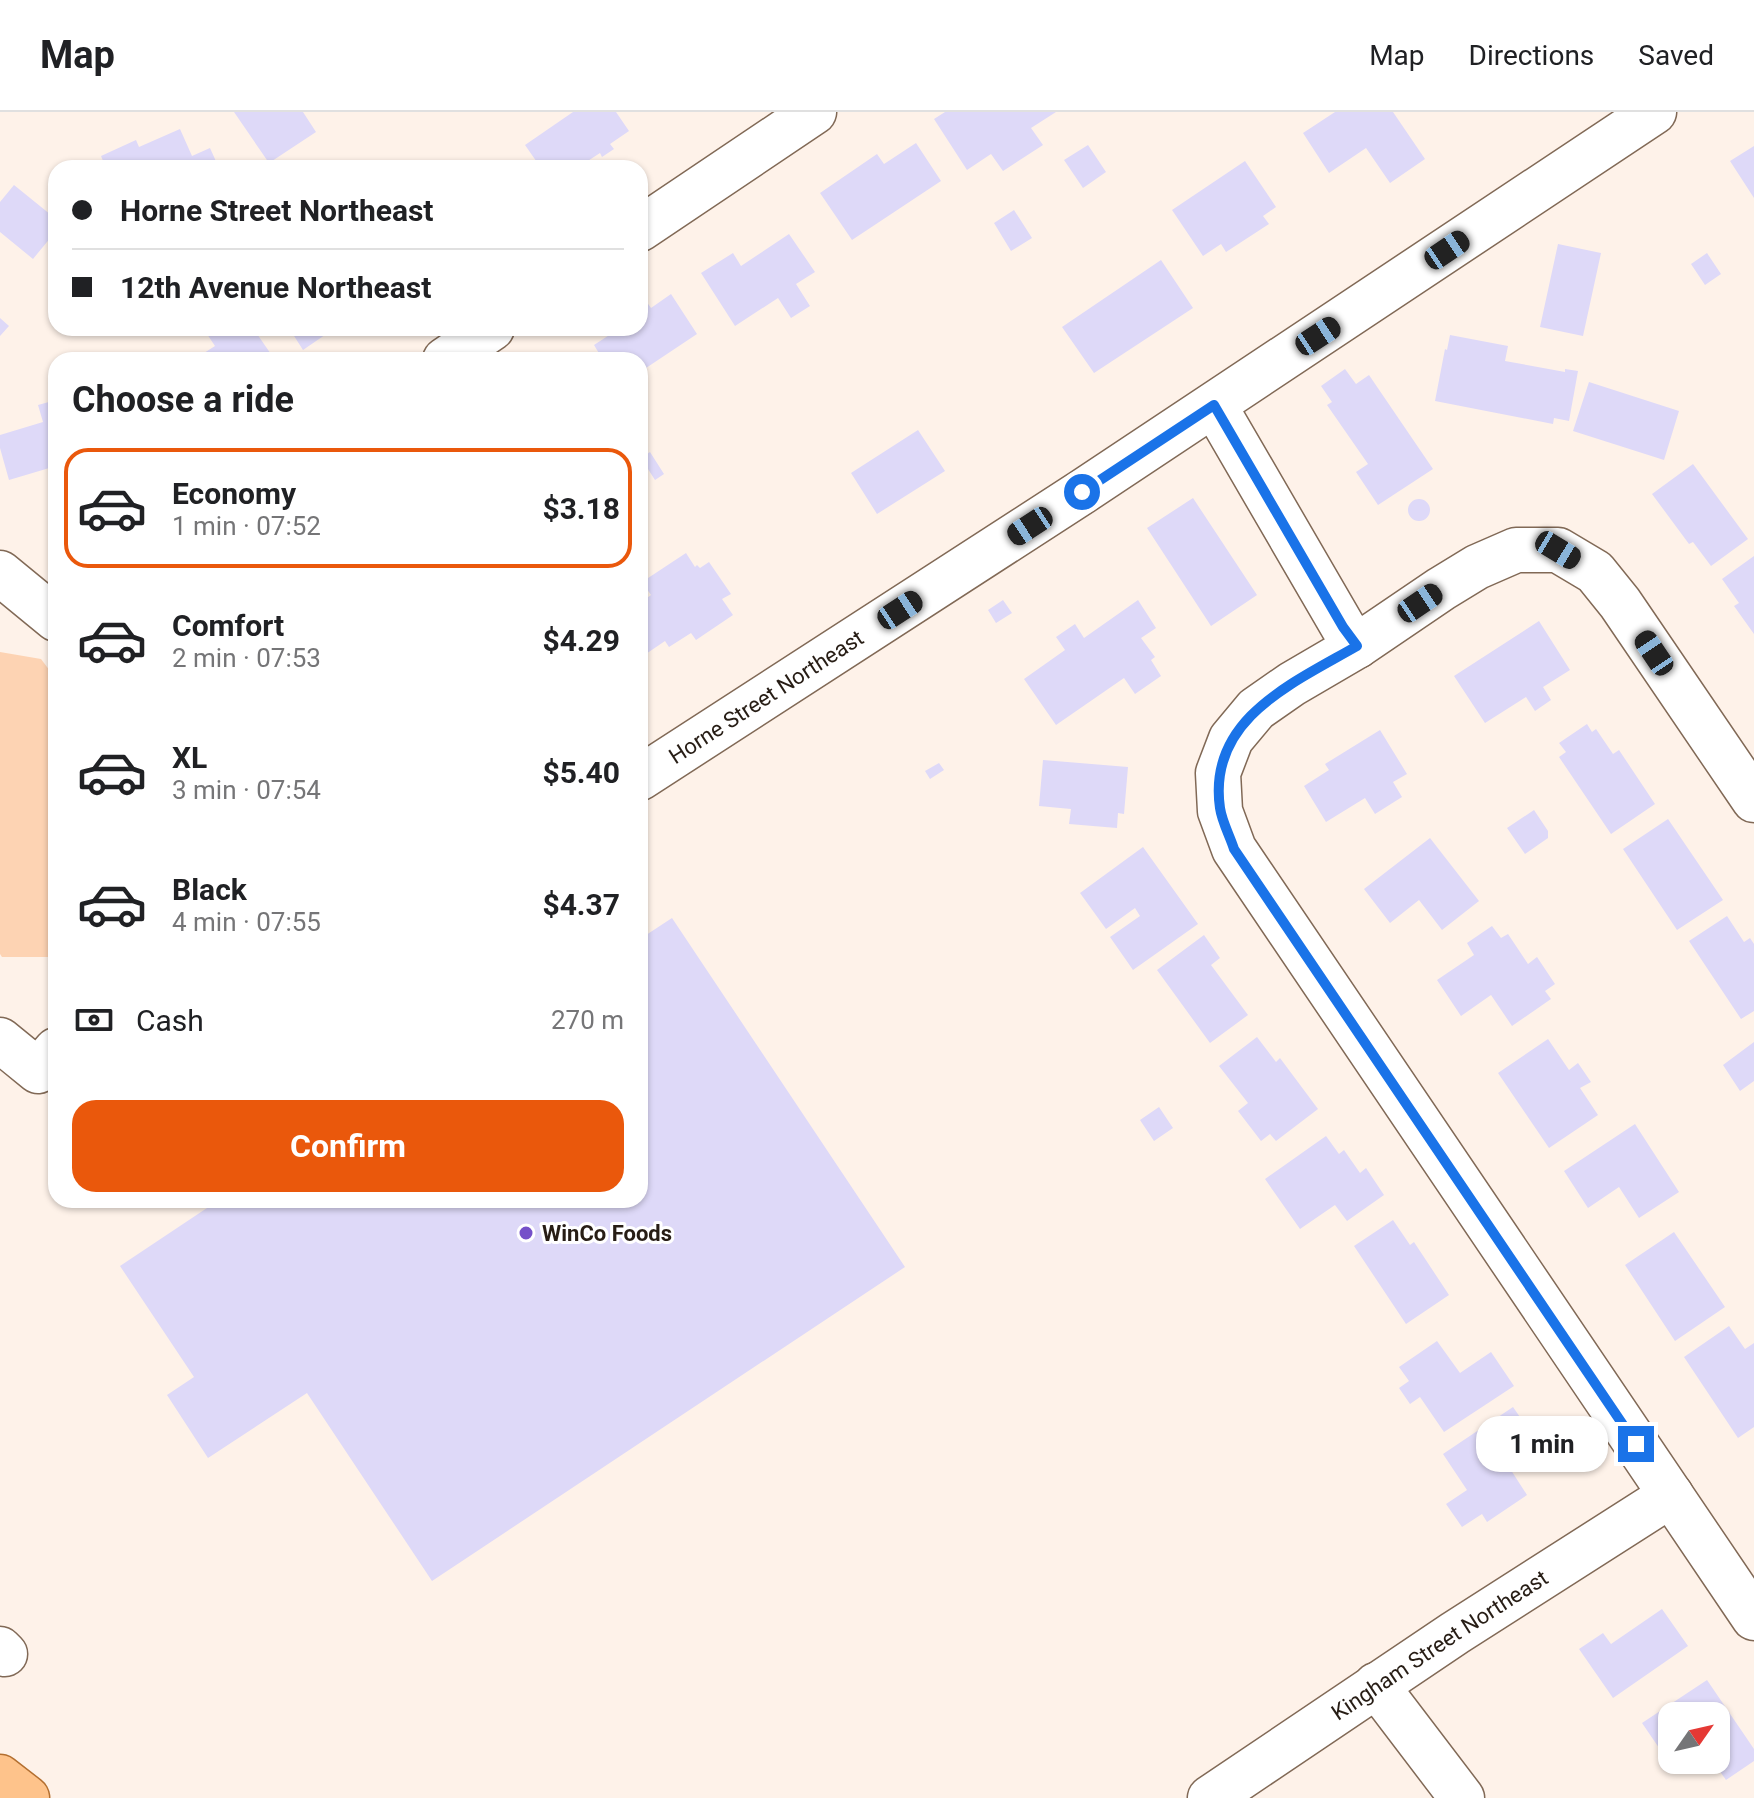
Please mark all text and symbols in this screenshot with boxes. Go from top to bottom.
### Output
text: Map [40,33,115,77]
text: Map [1369,39,1425,72]
text: Directions [1469,39,1594,72]
text: Saved [1638,39,1714,72]
text: Horne Street Northeast [120,193,434,228]
car [1420,227,1474,273]
text: 12th Avenue Northeast [120,270,431,305]
car [1291,313,1345,359]
text: Choose a ride [72,379,294,421]
icon: car [76,472,148,544]
route start [1064,474,1100,510]
text: Economy [172,476,296,511]
text: $3.18 [542,491,620,526]
car [1003,503,1057,549]
text: 1 min · 07:52 [172,511,321,541]
car [1531,527,1585,573]
car [1393,580,1447,626]
car [873,587,927,633]
icon: car [76,604,148,676]
text: Comfort [172,608,284,643]
text: $4.29 [542,623,620,658]
street label: Horne Street Northeast [664,625,868,769]
car [1631,626,1677,680]
text: 2 min · 07:53 [172,643,321,673]
icon: car [76,736,148,808]
text: XL [172,740,207,775]
text: $5.40 [542,755,620,790]
text: 3 min · 07:54 [172,775,321,805]
icon: car [76,868,148,940]
text: Black [172,872,247,907]
text: $4.37 [542,887,620,922]
text: 4 min · 07:55 [172,907,321,937]
icon: cash [72,998,116,1042]
text: Cash [136,1003,204,1038]
text: 270 m [551,1005,624,1035]
button: Confirm [72,1100,624,1192]
place label: WinCo Foods [542,1221,672,1246]
marker: WinCo Foods [517,1224,535,1242]
callout: 1 min [1476,1416,1608,1472]
route end [1618,1426,1654,1462]
text: 1 min [1509,1429,1575,1459]
street label: Kingham Street Northeast [1327,1565,1553,1726]
north arrow [1658,1702,1730,1774]
map controls [1658,1702,1730,1774]

